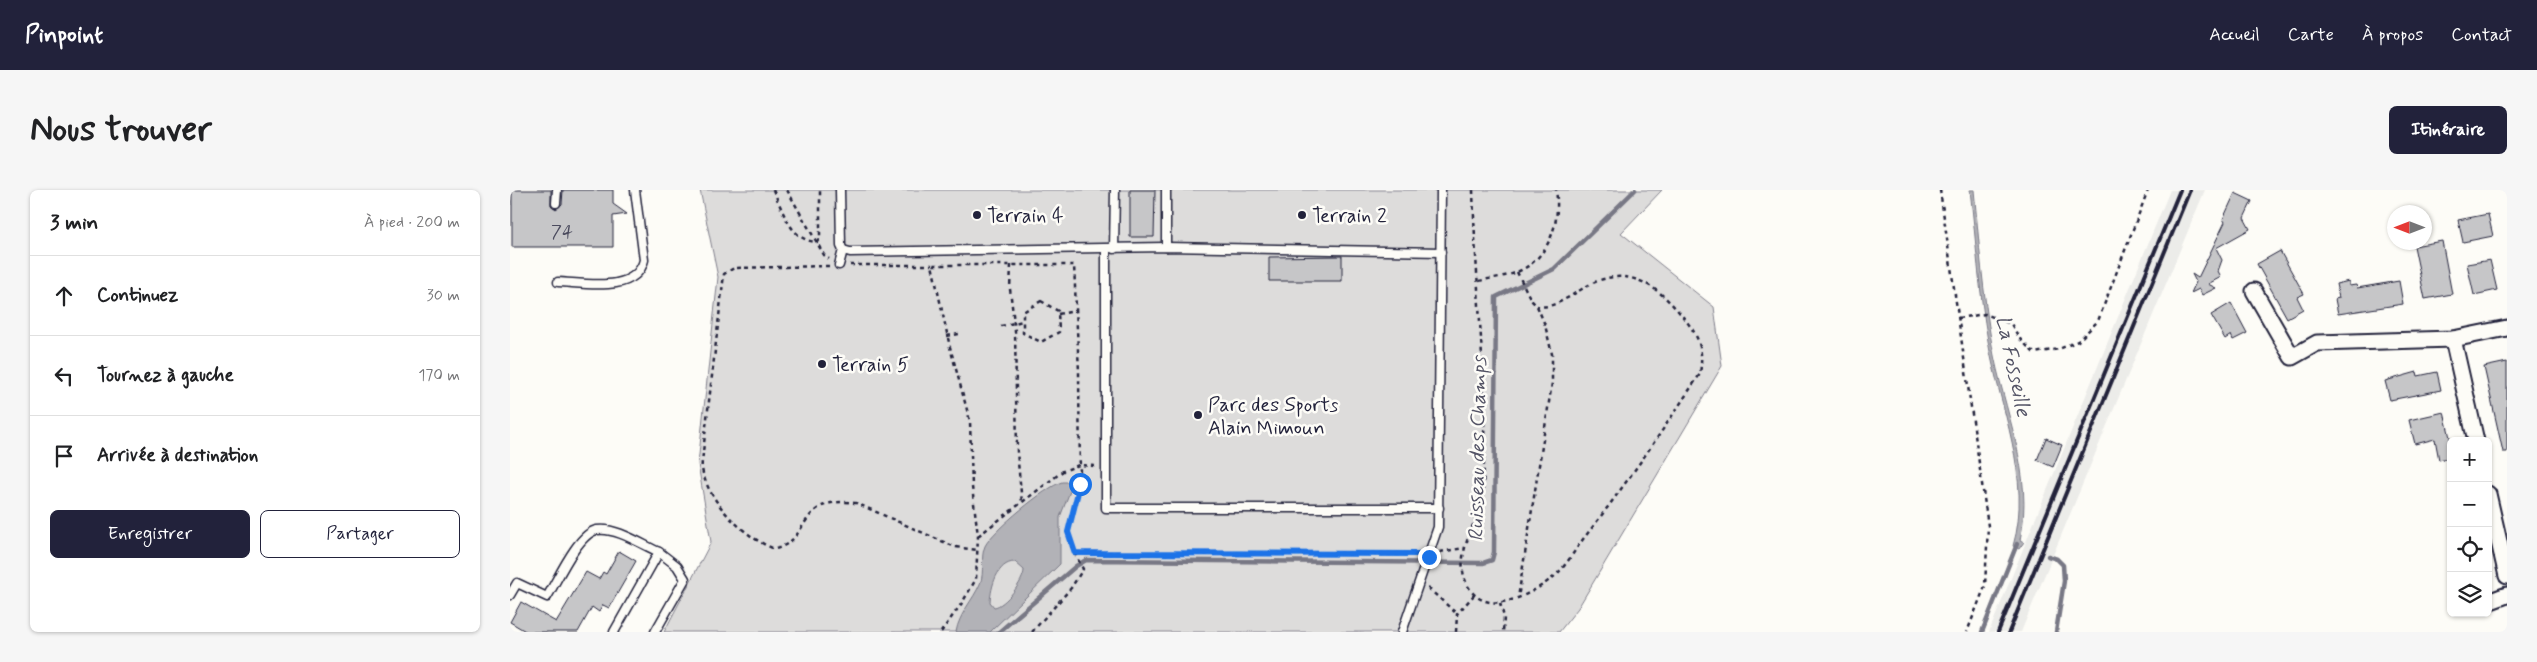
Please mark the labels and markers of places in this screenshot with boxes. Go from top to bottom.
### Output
place label: Terrain 4 [987,203,1064,230]
place label: Terrain 2 [1312,203,1387,230]
marker: Terrain 4 [971,209,983,221]
marker: Terrain 2 [1296,209,1308,221]
place label: Terrain 5 [832,352,909,379]
marker: Terrain 5 [816,358,828,370]
place label: Parc des Sports Alain Mimoun [1208,392,1339,442]
marker: Parc des Sports Alain Mimoun [1192,409,1204,421]

